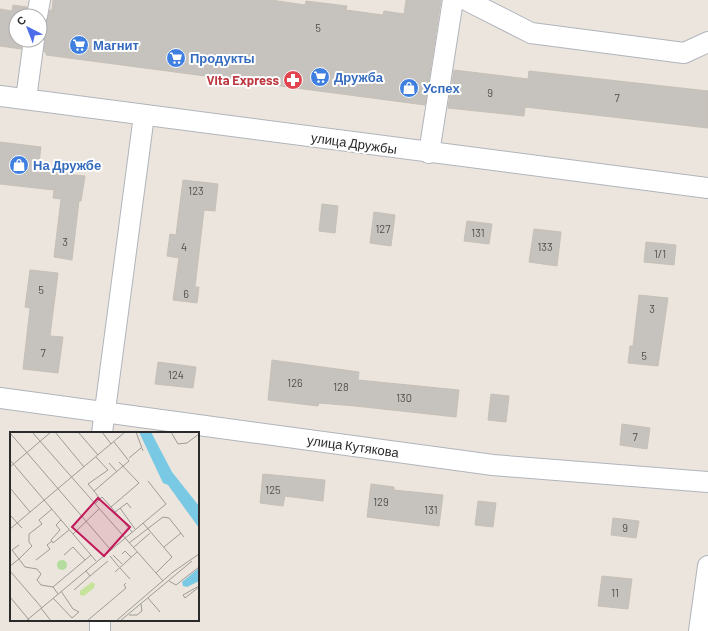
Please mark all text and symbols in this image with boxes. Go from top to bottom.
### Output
north arrow [8,8,48,48]
text: С [14,13,28,28]
house number: 5 [315,21,321,34]
supermarket icon: Магнит [68,34,90,56]
place label: Магнит [93,37,139,53]
supermarket icon: Продукты [165,47,187,69]
place label: Продукты [190,50,255,66]
supermarket icon: Дружба [309,66,331,88]
pharmacy icon: Vita Express [282,69,304,91]
place label: Дружба [334,69,384,85]
place label: Vita Express [206,72,279,88]
shop icon: Успех [398,77,420,99]
place label: Успех [423,80,460,96]
house number: 9 [487,86,493,99]
house number: 7 [614,91,620,104]
street label: улица Дружбы [310,129,398,157]
shop icon: На Дружбе [8,154,30,176]
place label: На Дружбе [33,157,101,173]
house number: 123 [188,184,204,197]
house number: 127 [376,222,390,235]
house number: 131 [471,226,485,239]
house number: 3 [62,235,68,248]
house number: 4 [181,240,187,253]
house number: 133 [537,240,553,253]
house number: 1/1 [654,247,666,260]
house number: 5 [38,283,44,296]
house number: 6 [183,287,189,300]
house number: 3 [649,302,655,315]
house number: 7 [40,346,46,359]
house number: 5 [641,349,647,362]
house number: 124 [168,368,184,381]
house number: 126 [287,376,303,389]
house number: 128 [333,380,349,393]
house number: 130 [396,391,412,404]
house number: 7 [632,430,638,443]
inset map [10,432,199,621]
street label: улица Кутякова [306,432,401,460]
house number: 125 [265,483,281,496]
house number: 129 [373,495,389,508]
house number: 131 [424,503,438,516]
house number: 9 [622,521,628,534]
house number: 11 [611,586,619,599]

